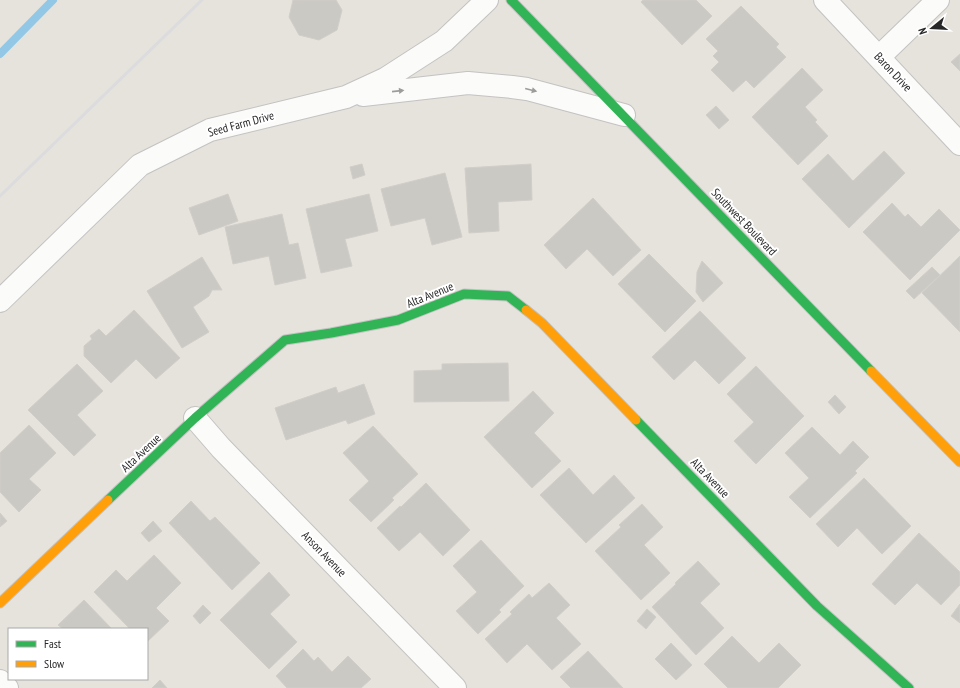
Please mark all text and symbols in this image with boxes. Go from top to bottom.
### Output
north arrow [912,8,952,48]
text: N [915,26,930,36]
street label: Baron Drive [871,49,915,95]
one-way arrow [392,88,404,94]
one-way arrow [524,88,537,94]
street label: Seed Farm Drive [206,107,276,140]
street label: Southwest Boulevard [709,185,780,258]
street label: Alta Avenue [404,278,455,311]
street label: Alta Avenue [118,430,164,475]
street label: Alta Avenue [688,455,733,501]
street label: Anson Avenue [299,528,350,580]
legend [8,628,148,680]
text: Fast [44,636,62,651]
text: Slow [44,656,65,671]

